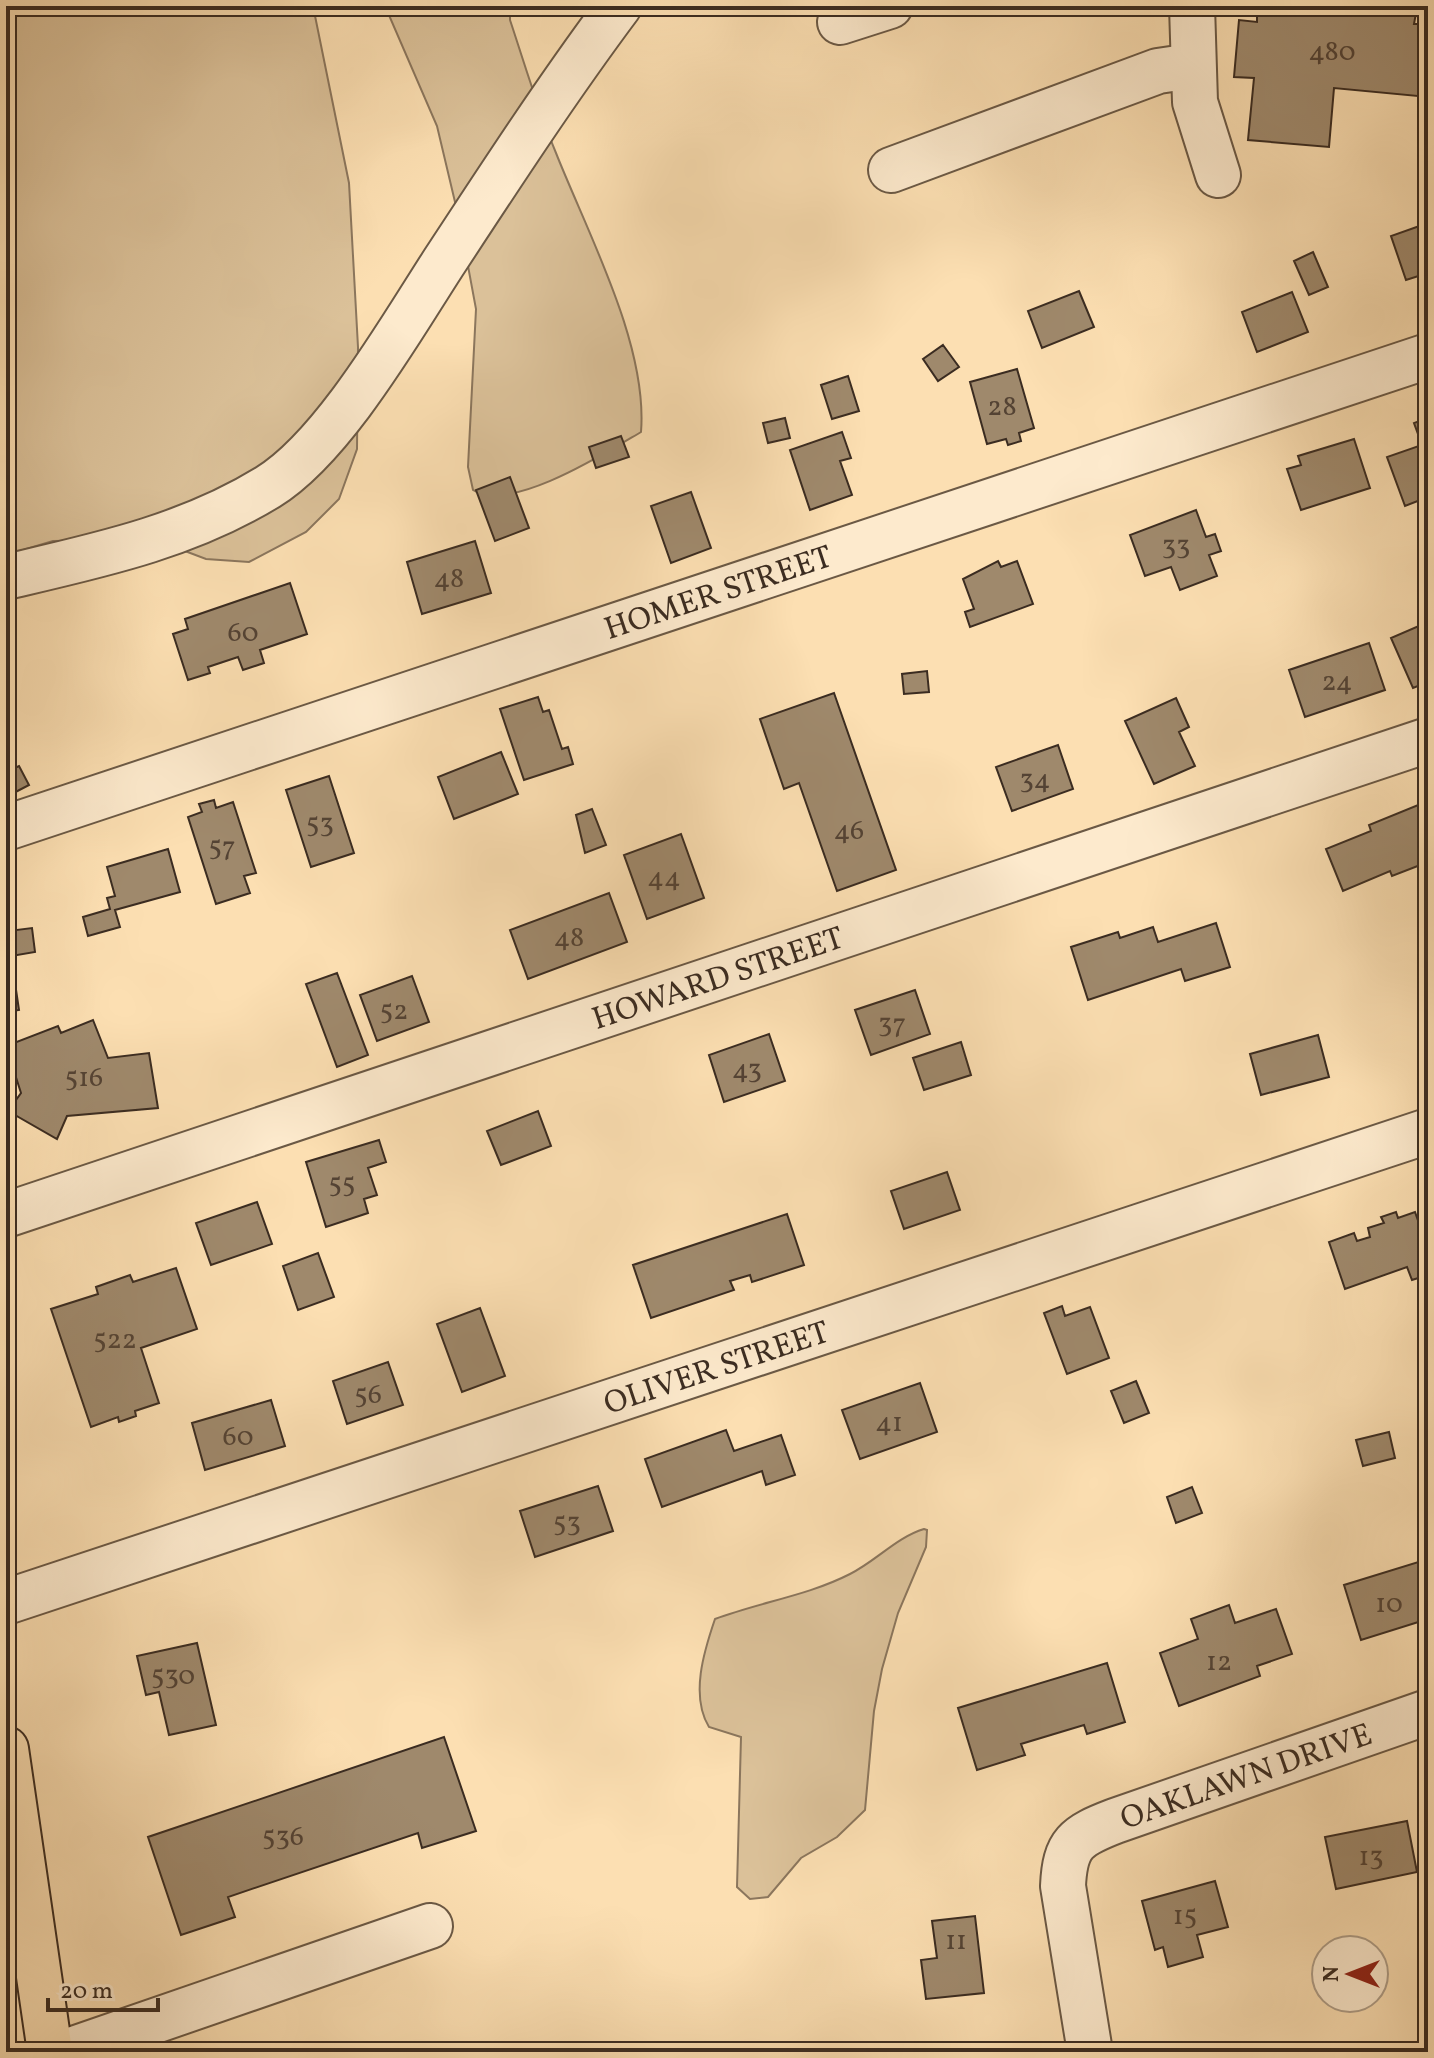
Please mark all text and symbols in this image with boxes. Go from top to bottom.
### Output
house number: 480 [1308,33,1356,72]
house number: 28 [987,388,1017,427]
house number: 33 [1162,527,1190,566]
street label: HOMER STREET [599,536,838,653]
house number: 48 [434,560,464,599]
house number: 60 [228,614,259,653]
house number: 24 [1322,663,1352,702]
house number: 34 [1019,761,1051,800]
house number: 53 [306,805,334,844]
house number: 46 [834,812,864,851]
house number: 57 [208,828,236,867]
house number: 44 [647,859,681,898]
street label: HOWARD STREET [587,918,850,1043]
house number: 48 [554,919,584,958]
house number: 52 [380,992,408,1031]
house number: 37 [878,1005,906,1044]
house number: 43 [732,1051,762,1090]
house number: 516 [65,1059,103,1098]
house number: 55 [329,1165,355,1204]
street label: OLIVER STREET [599,1312,835,1427]
house number: 522 [93,1321,137,1360]
house number: 56 [354,1376,382,1415]
house number: 41 [875,1404,903,1443]
house number: 60 [223,1418,254,1457]
house number: 53 [553,1504,581,1543]
house number: 10 [1375,1585,1403,1624]
house number: 12 [1206,1643,1232,1682]
house number: 530 [151,1657,195,1696]
street label: OAKLAWN DRIVE [1115,1714,1379,1843]
house number: 536 [262,1818,304,1857]
house number: 13 [1358,1838,1384,1877]
house number: 15 [1173,1897,1197,1936]
house number: 11 [945,1922,967,1961]
north arrow [1310,1934,1390,2014]
scale bar [48,1962,158,2012]
text: N [1317,1966,1348,1982]
text: 20 m [60,1975,113,2009]

